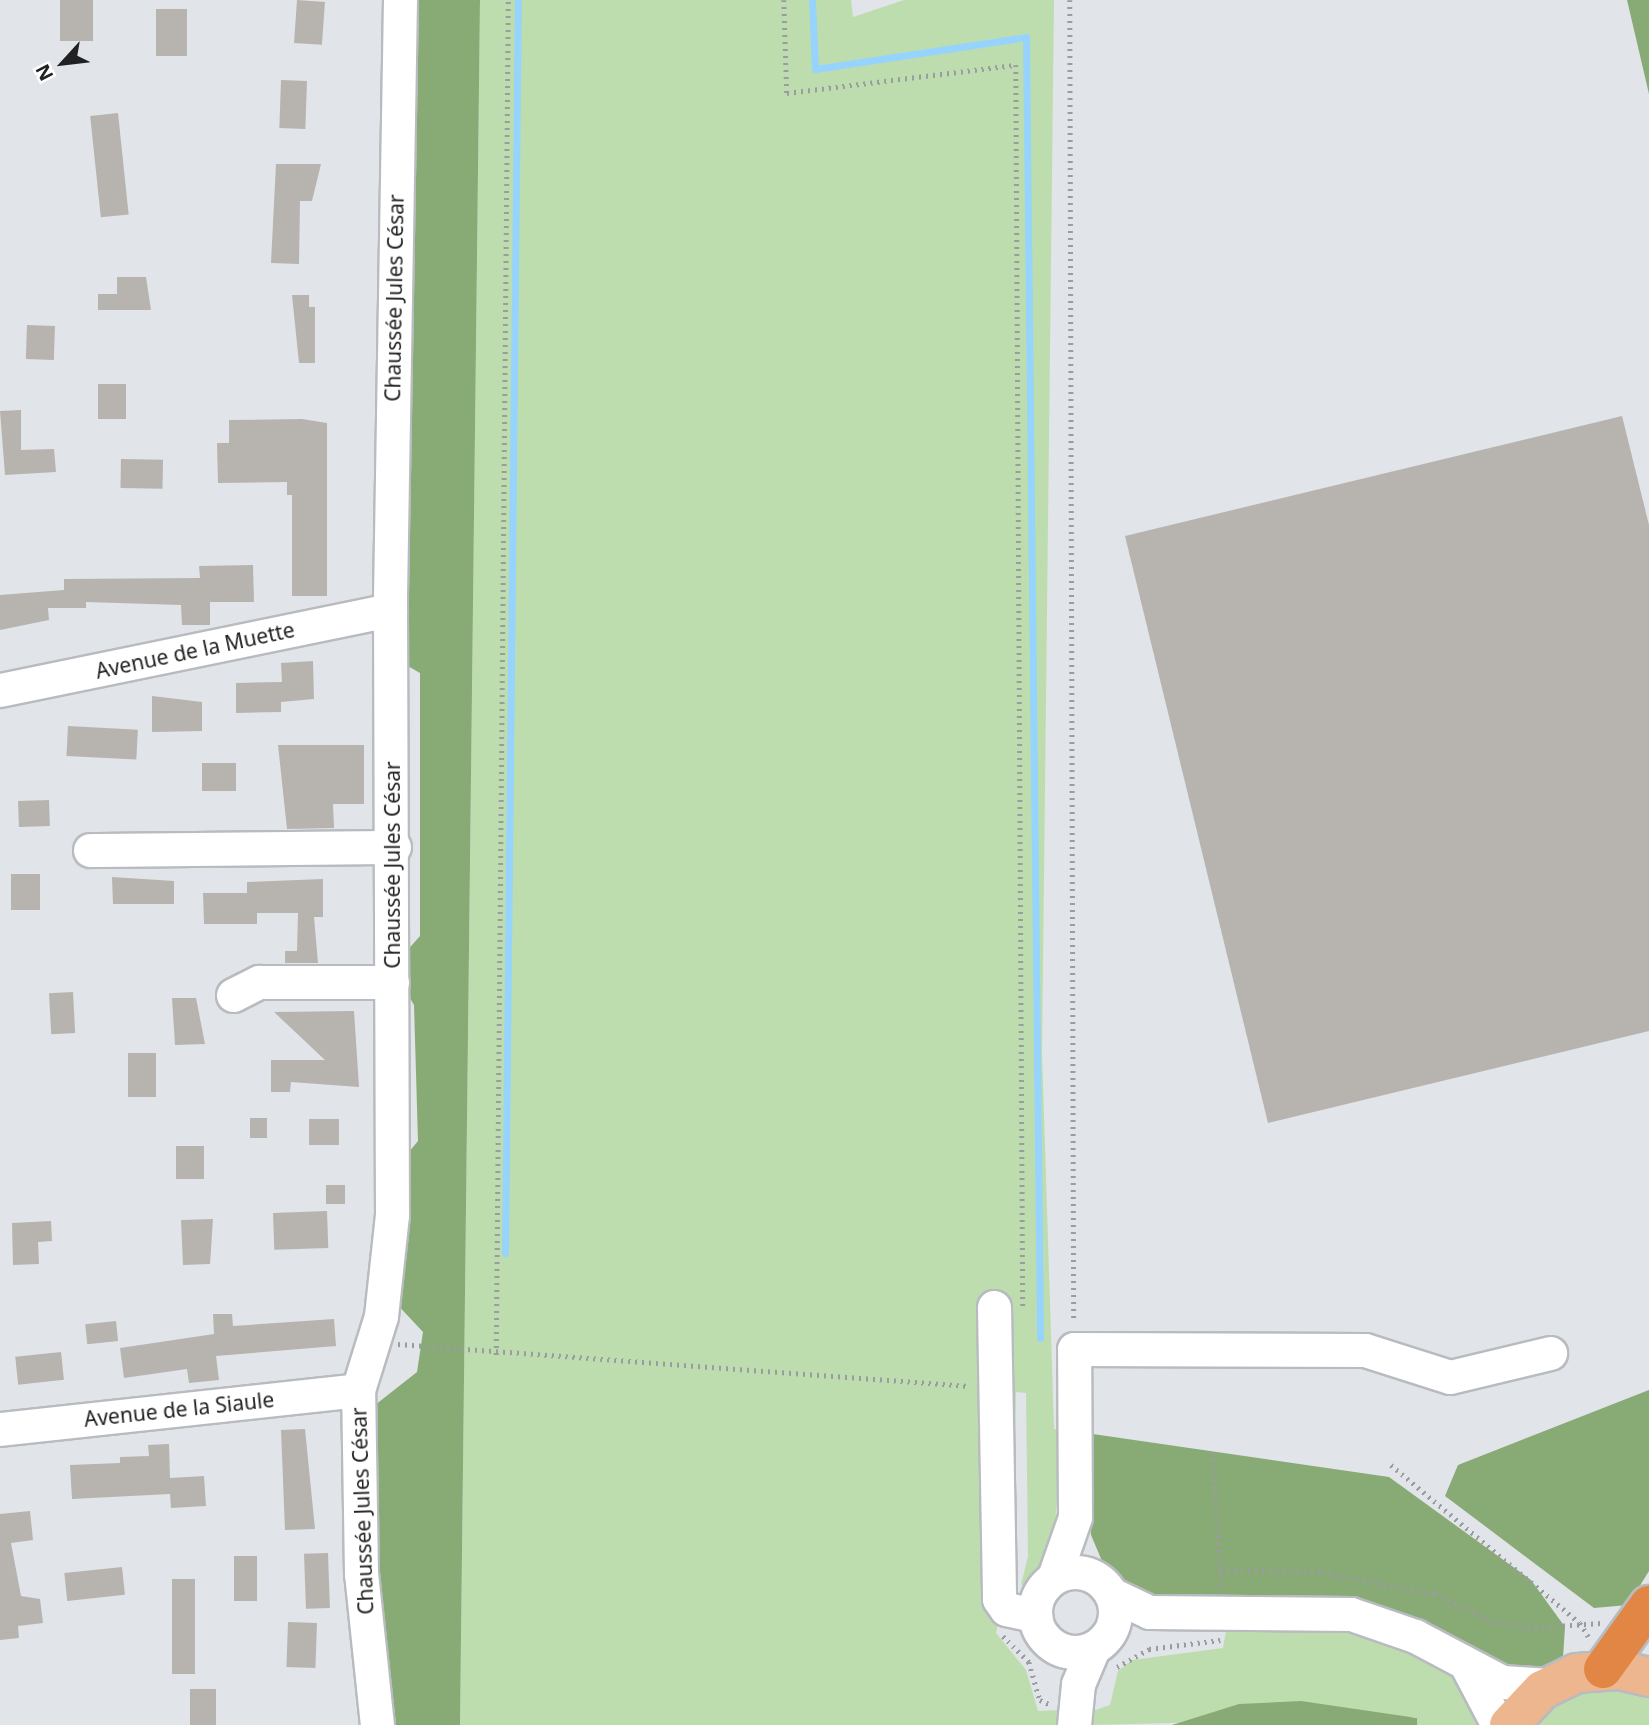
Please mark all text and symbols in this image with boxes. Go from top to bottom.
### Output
north arrow [28,28,98,98]
text: N [29,60,59,85]
street label: Chaussée Jules César [380,194,408,402]
street label: Avenue de la Muette [93,617,297,683]
street label: Chaussée Jules César [379,761,405,969]
street label: Avenue de la Siaule [83,1386,275,1432]
street label: Chaussée Jules César [346,1407,378,1615]

